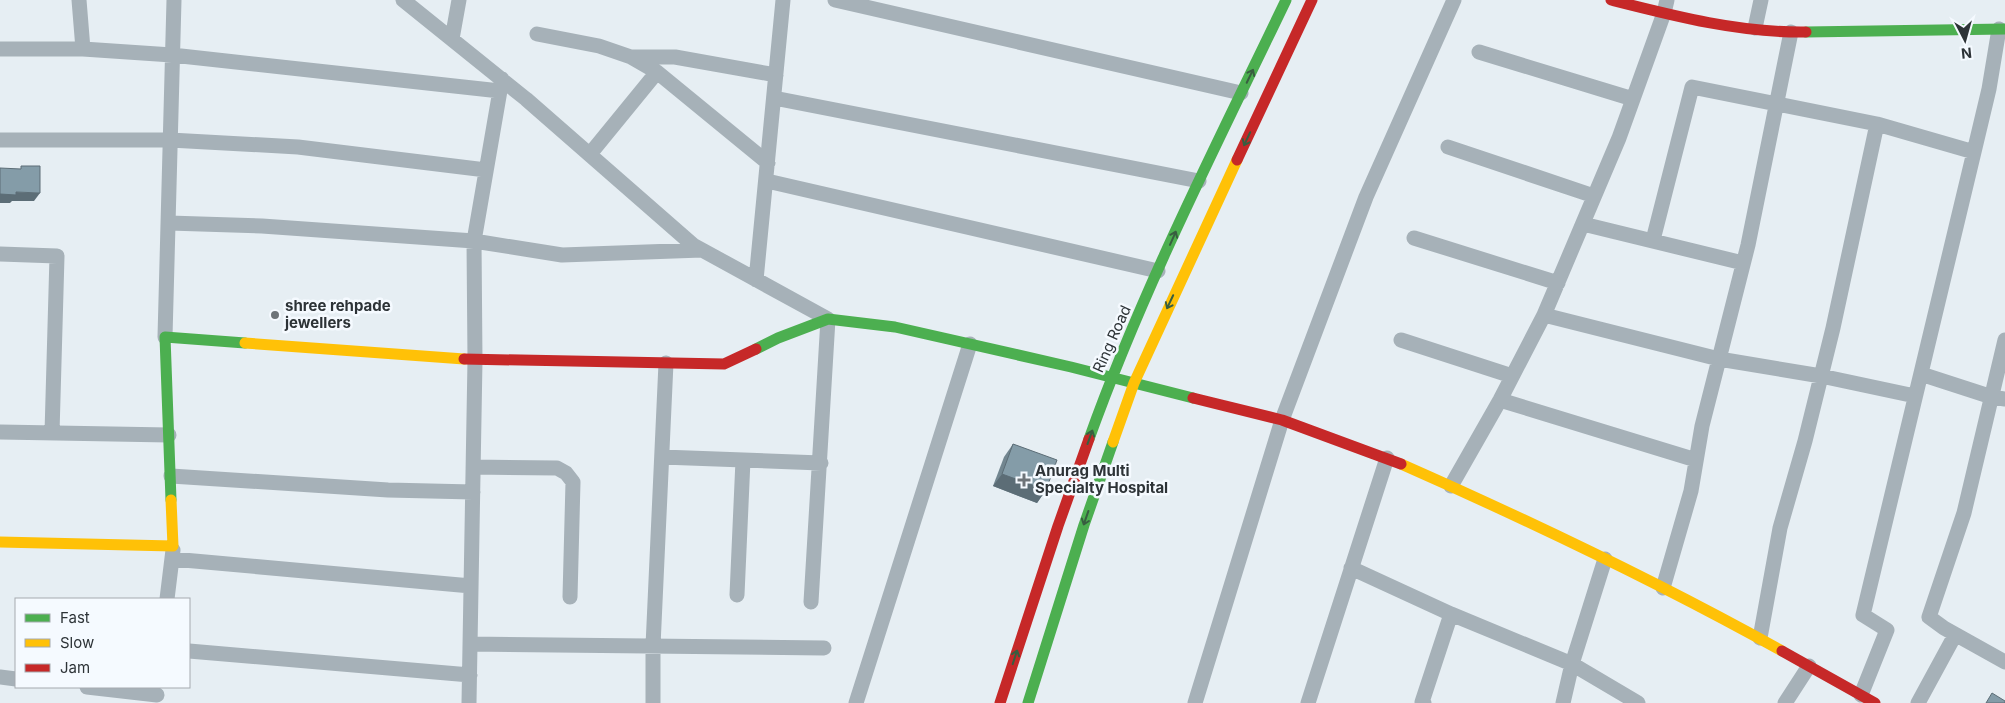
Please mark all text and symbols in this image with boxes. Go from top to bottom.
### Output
north arrow [1940,15,1990,65]
text: N [1960,44,1973,62]
one-way arrow [1245,68,1255,83]
one-way arrow [1241,131,1251,146]
one-way arrow [1168,231,1178,246]
one-way arrow [1164,294,1174,309]
place label: shree rehpade jewellers [284,296,391,332]
street label: Ring Road [1088,302,1135,375]
marker: shree rehpade jewellers [269,309,281,321]
one-way arrow [1086,429,1095,445]
place label: Anurag Multi Specialty Hospital [1035,461,1168,497]
marker: Anurag Multi Specialty Hospital [1017,473,1031,487]
one-way arrow [1081,510,1090,526]
legend [15,598,190,688]
text: Fast [60,608,90,627]
text: Slow [60,633,94,652]
one-way arrow [1011,649,1020,665]
text: Jam [60,658,90,677]

